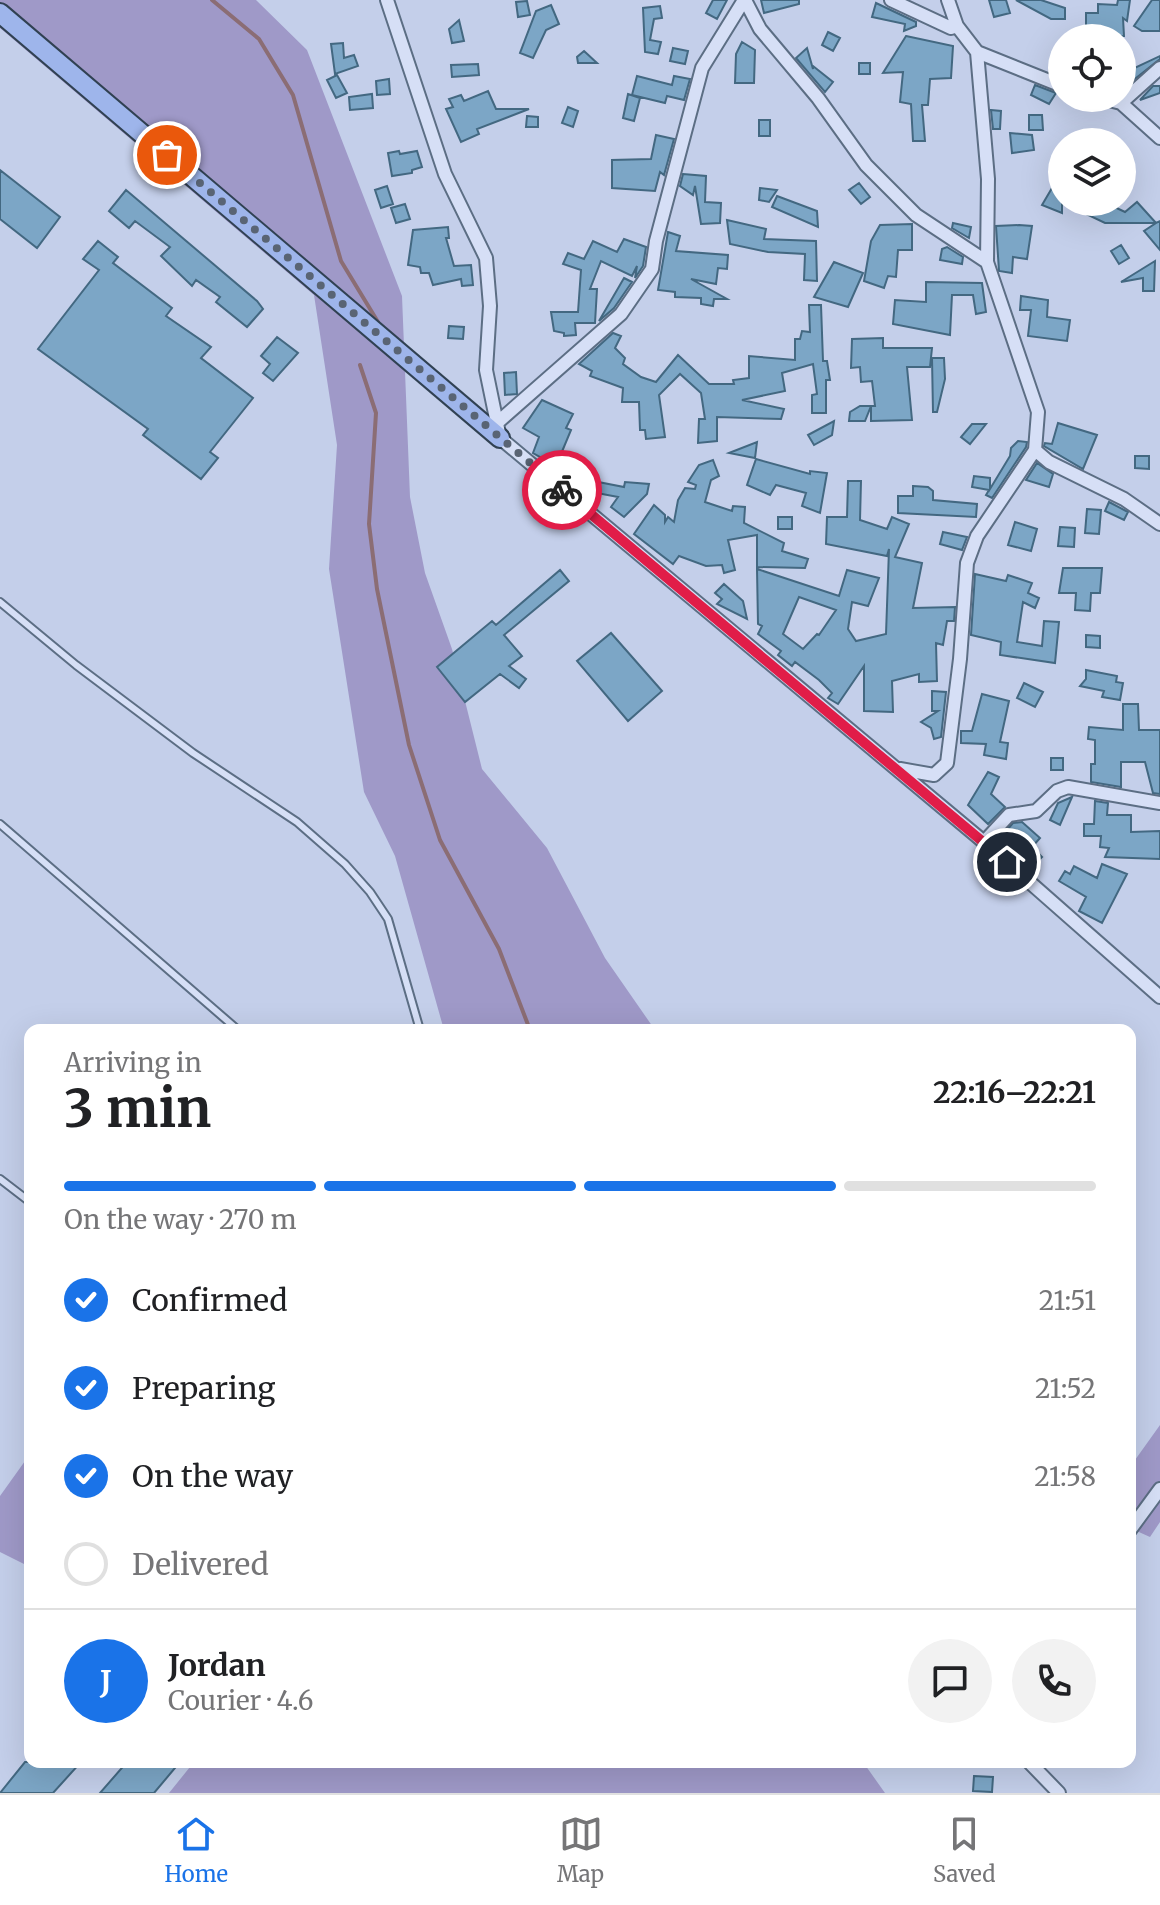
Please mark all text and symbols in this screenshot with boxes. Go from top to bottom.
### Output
map controls [1048,24,1136,216]
button: locate [1048,24,1136,112]
pin [133,121,201,189]
button: layers [1048,128,1136,216]
icon: bag [145,133,189,177]
courier [522,450,602,530]
icon: bike [540,468,584,512]
pin [973,828,1041,896]
icon: home [985,840,1029,884]
text: Arriving in [64,1046,202,1079]
text: 22:16–22:21 [933,1073,1096,1111]
text: 3 min [64,1076,211,1141]
text: On the way · 270 m [64,1203,296,1236]
icon: check [64,1278,108,1322]
text: Confirmed [132,1281,287,1319]
text: 21:51 [1039,1284,1096,1317]
icon: check [64,1366,108,1410]
text: Preparing [132,1369,275,1407]
text: 21:52 [1035,1372,1096,1405]
icon: check [64,1454,108,1498]
text: On the way [132,1457,293,1495]
text: 21:58 [1034,1460,1096,1493]
text: Delivered [132,1545,269,1583]
button: chat [908,1639,992,1723]
button: phone [1012,1639,1096,1723]
text: Jordan [168,1646,266,1684]
text: J [100,1662,112,1700]
text: Courier · 4.6 [168,1684,314,1717]
tab: Home [165,1812,228,1888]
tab: Map [557,1812,604,1888]
tab: Saved [933,1812,995,1888]

